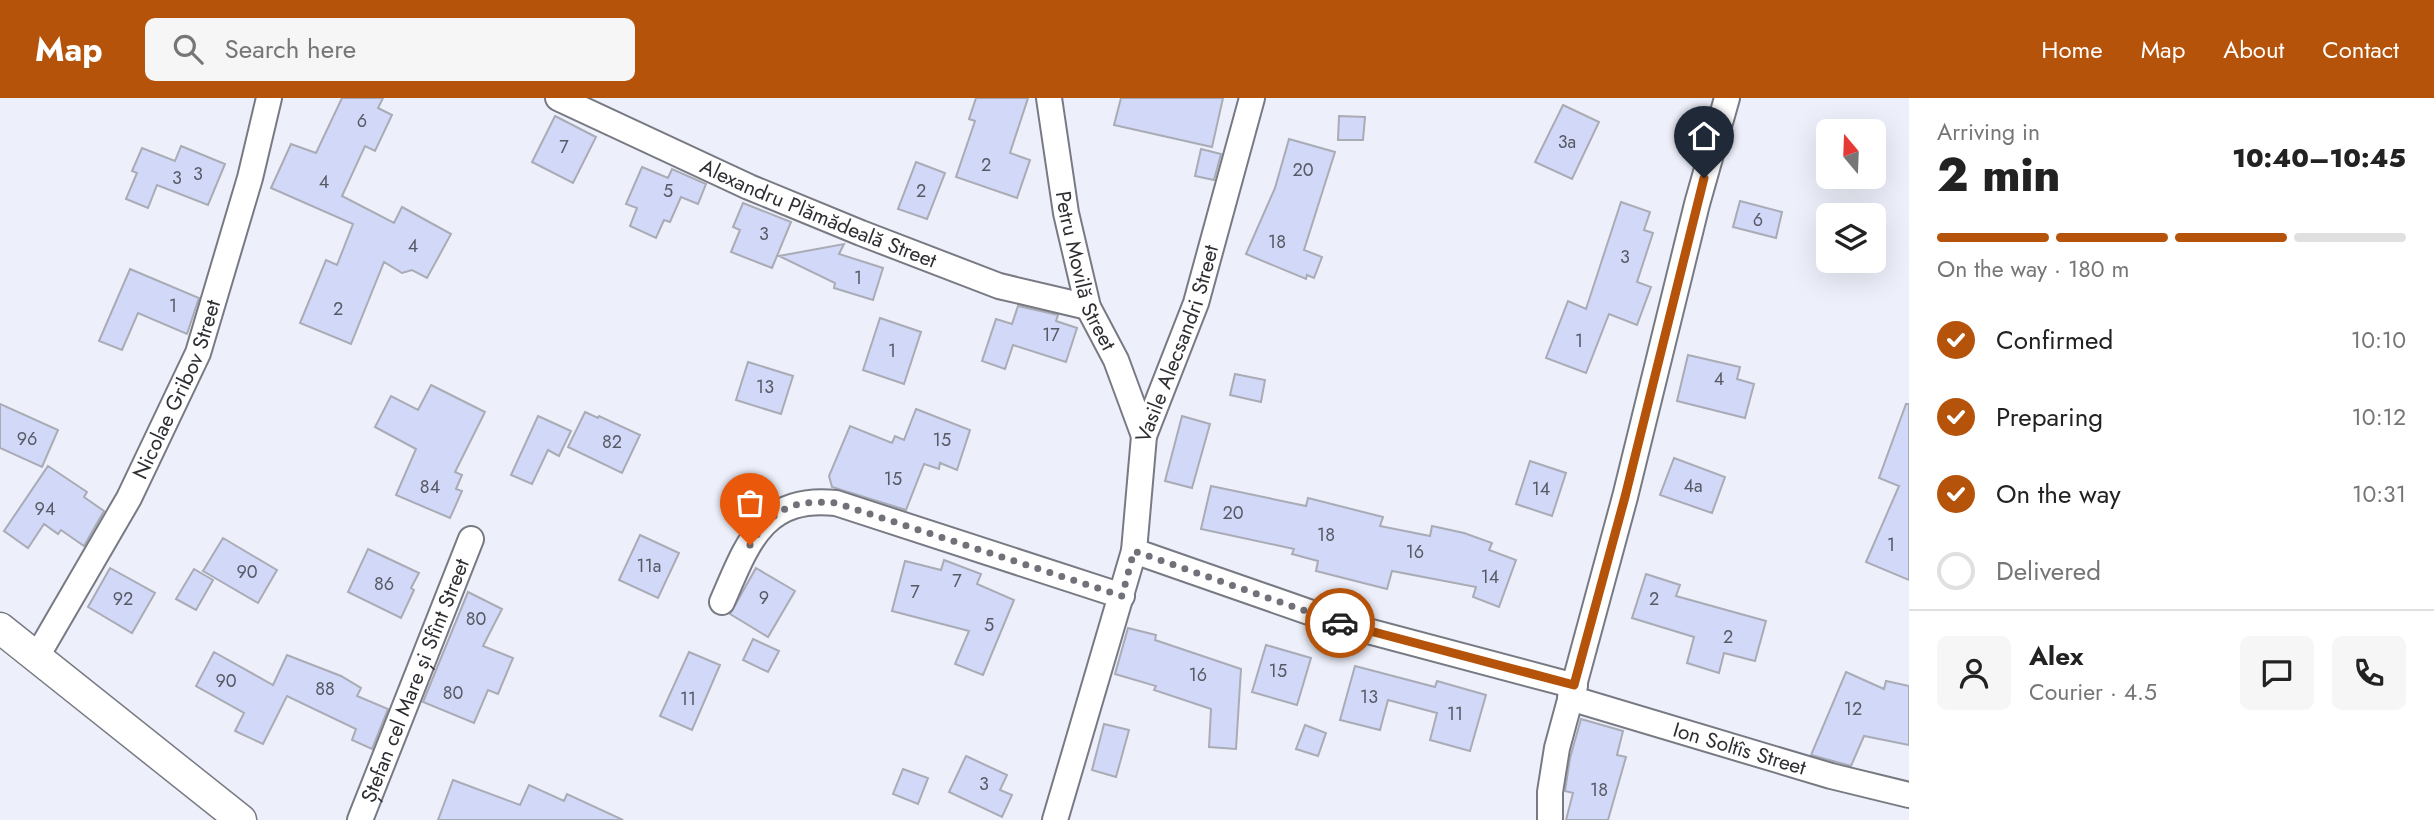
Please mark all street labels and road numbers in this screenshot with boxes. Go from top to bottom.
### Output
street label: Alexandru Plămădeală Street [695,151,941,276]
street label: Petru Movilă Street [1048,189,1123,356]
street label: Vasile Alecsandri Street [1128,242,1226,447]
street label: Nicolae Gribov Street [125,296,228,484]
street label: Ștefan cel Mare și Sfînt Street [353,554,477,807]
street label: Ion Soltîs Street [1670,715,1810,783]

